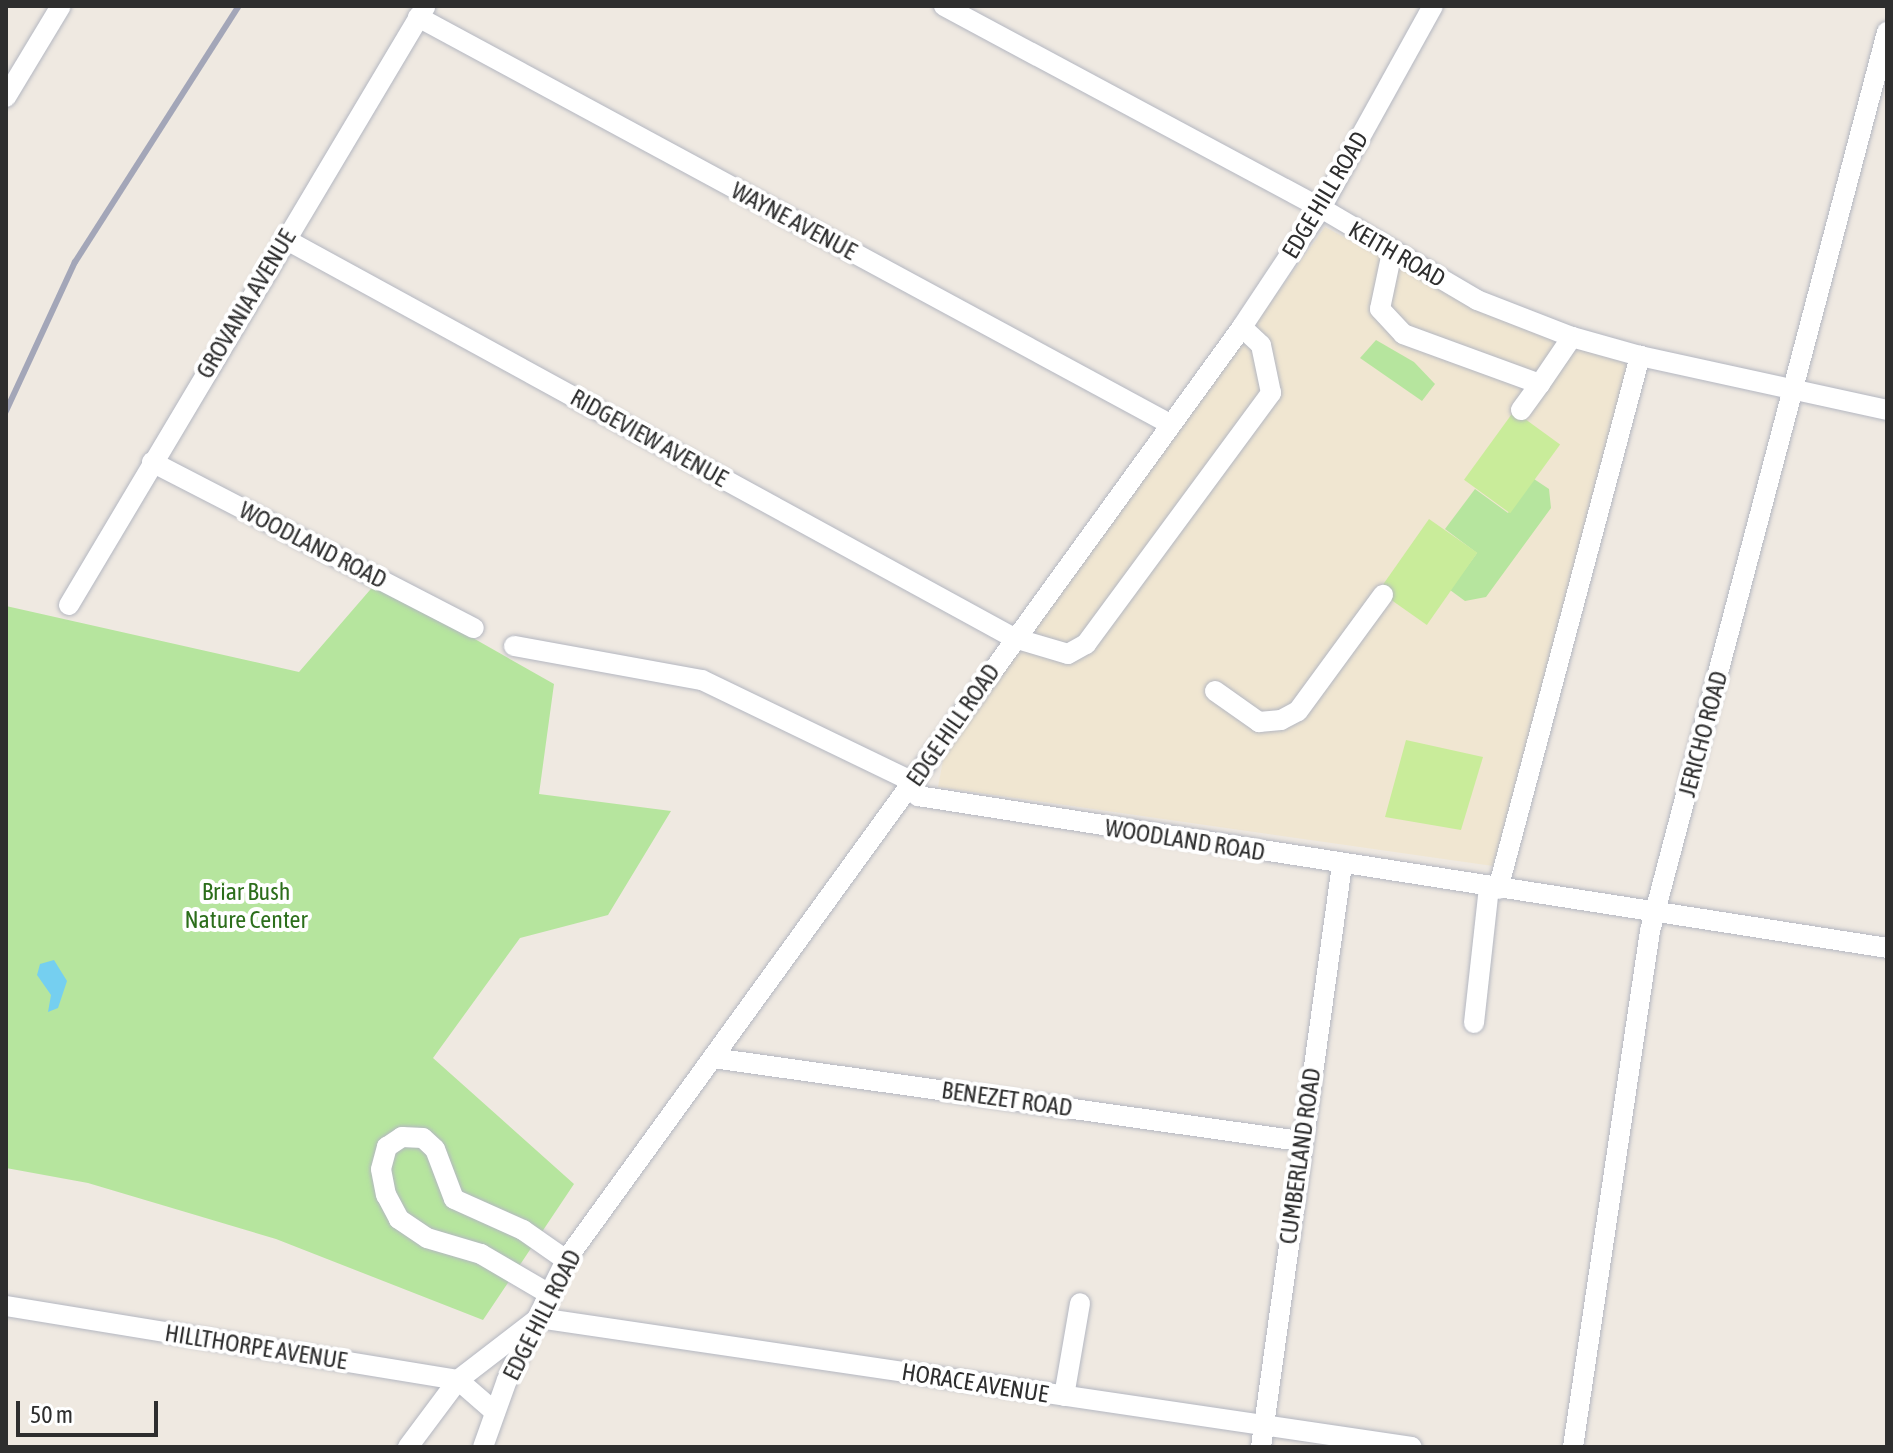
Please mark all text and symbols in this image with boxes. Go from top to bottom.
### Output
street label: EDGE HILL ROAD [1276,126,1374,264]
street label: WAYNE AVENUE [726,176,862,266]
street label: KEITH ROAD [1344,215,1450,293]
street label: GROVANIA AVENUE [190,224,302,384]
street label: RIDGEVIEW AVENUE [565,383,733,493]
street label: WOODLAND ROAD [234,495,392,595]
street label: EDGE HILL ROAD [900,658,1006,792]
street label: JERICHO ROAD [1672,668,1734,800]
street label: WOODLAND ROAD [1103,813,1267,867]
park label: Briar Bush Nature Center [184,878,308,934]
street label: CUMBERLAND ROAD [1273,1066,1327,1246]
street label: BENEZET ROAD [940,1076,1074,1122]
street label: EDGE HILL ROAD [497,1245,587,1385]
street label: HILLTHORPE AVENUE [163,1318,349,1376]
street label: HORACE AVENUE [900,1357,1050,1409]
scale bar [20,1385,162,1435]
text: 50 m [30,1401,73,1428]

